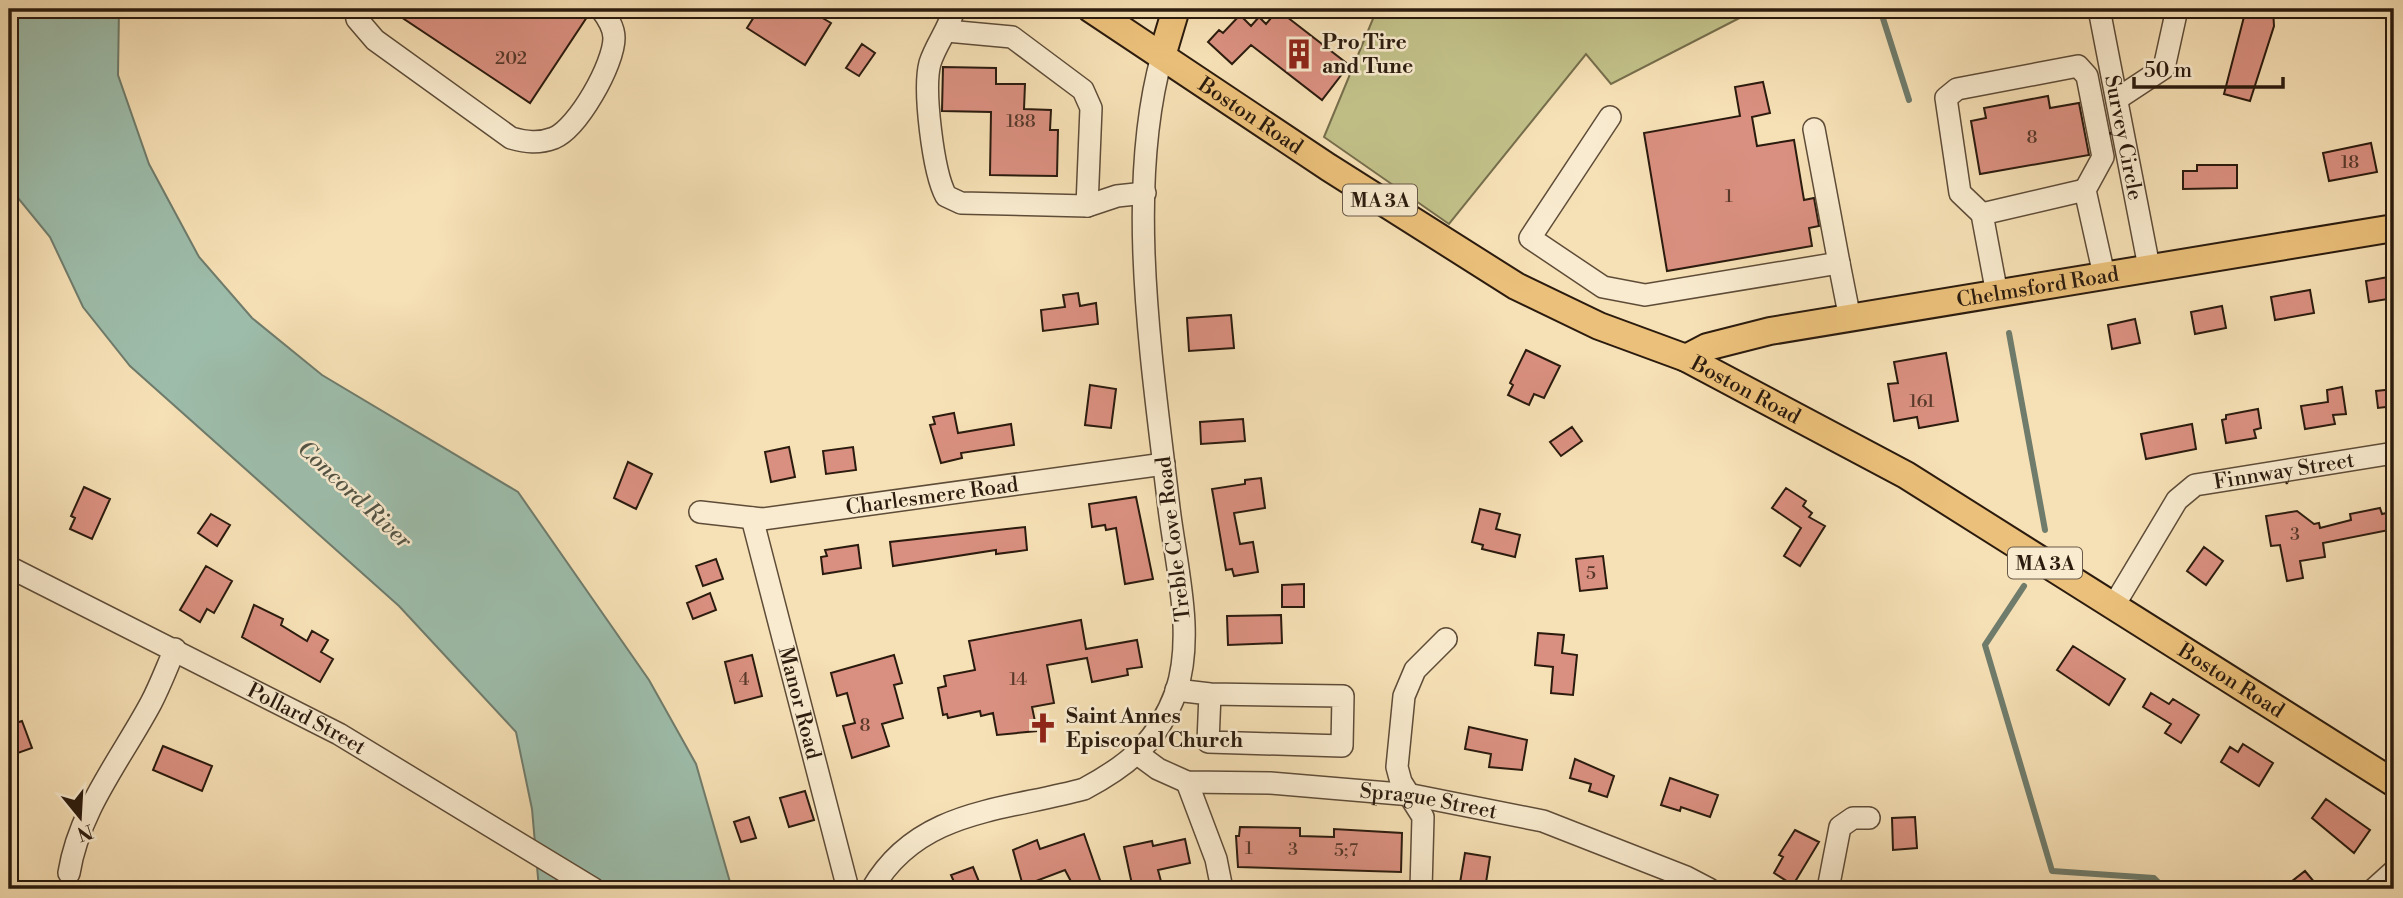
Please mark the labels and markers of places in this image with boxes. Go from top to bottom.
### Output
place label: Pro Tire and Tune [1322,30,1413,80]
building icon: Pro Tire and Tune [1282,37,1316,71]
place label: Saint Annes Episcopal Church [1066,704,1243,754]
church icon: Saint Annes Episcopal Church [1026,711,1060,745]

